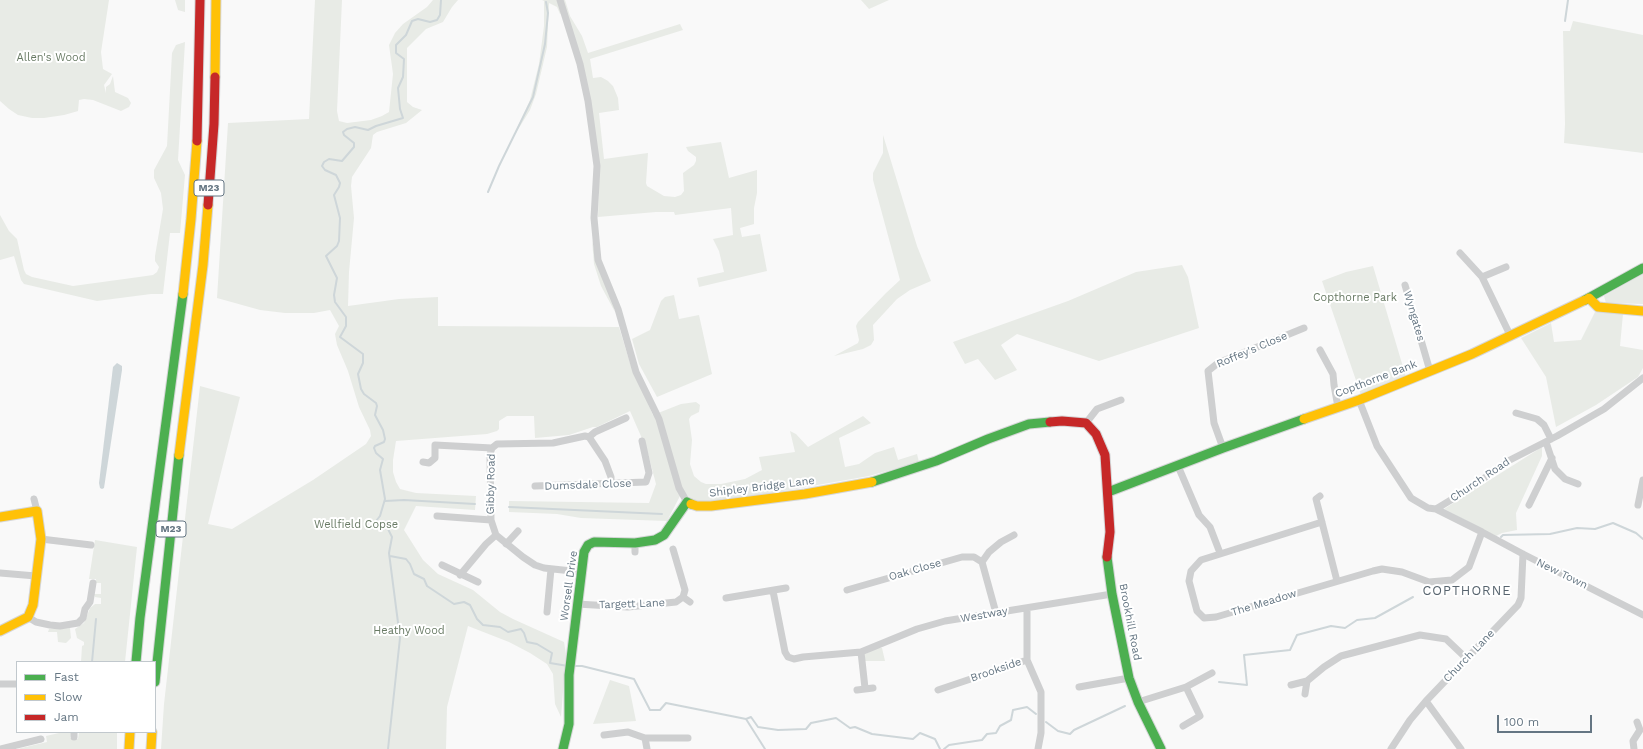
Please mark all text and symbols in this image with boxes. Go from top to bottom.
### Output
park label: Allen's Wood [16,51,86,65]
road number: M23 [194,180,224,196]
street label: Wyngates [1401,289,1427,343]
park label: Copthorne Park [1313,291,1397,305]
street label: Roffey's Close [1215,329,1289,371]
street label: Copthorne Bank [1333,357,1419,401]
street label: Gibby Road [484,453,498,515]
street label: Church Road [1448,455,1512,505]
street label: Shipley Bridge Lane [709,474,815,500]
street label: Dumsdale Close [544,477,632,493]
park label: Wellfield Copse [314,518,398,532]
road number: M23 [156,521,186,537]
street label: Worsell Drive [558,550,580,622]
street label: Oak Close [887,556,943,584]
street label: New Town [1534,556,1590,592]
street label: Brookhill Road [1116,582,1144,662]
district label: COPTHORNE [1422,583,1512,599]
street label: The Meadow [1230,587,1298,619]
street label: Targett Lane [599,596,665,612]
street label: Westway [959,604,1009,626]
park label: Heathy Wood [373,624,445,638]
street label: Church Lane [1441,627,1497,685]
street label: Brookside [969,655,1023,685]
legend [16,661,156,733]
text: Fast [54,670,79,684]
text: Slow [54,690,82,704]
scale bar [1499,707,1594,733]
text: Jam [54,710,79,724]
text: 100 m [1504,715,1539,729]

